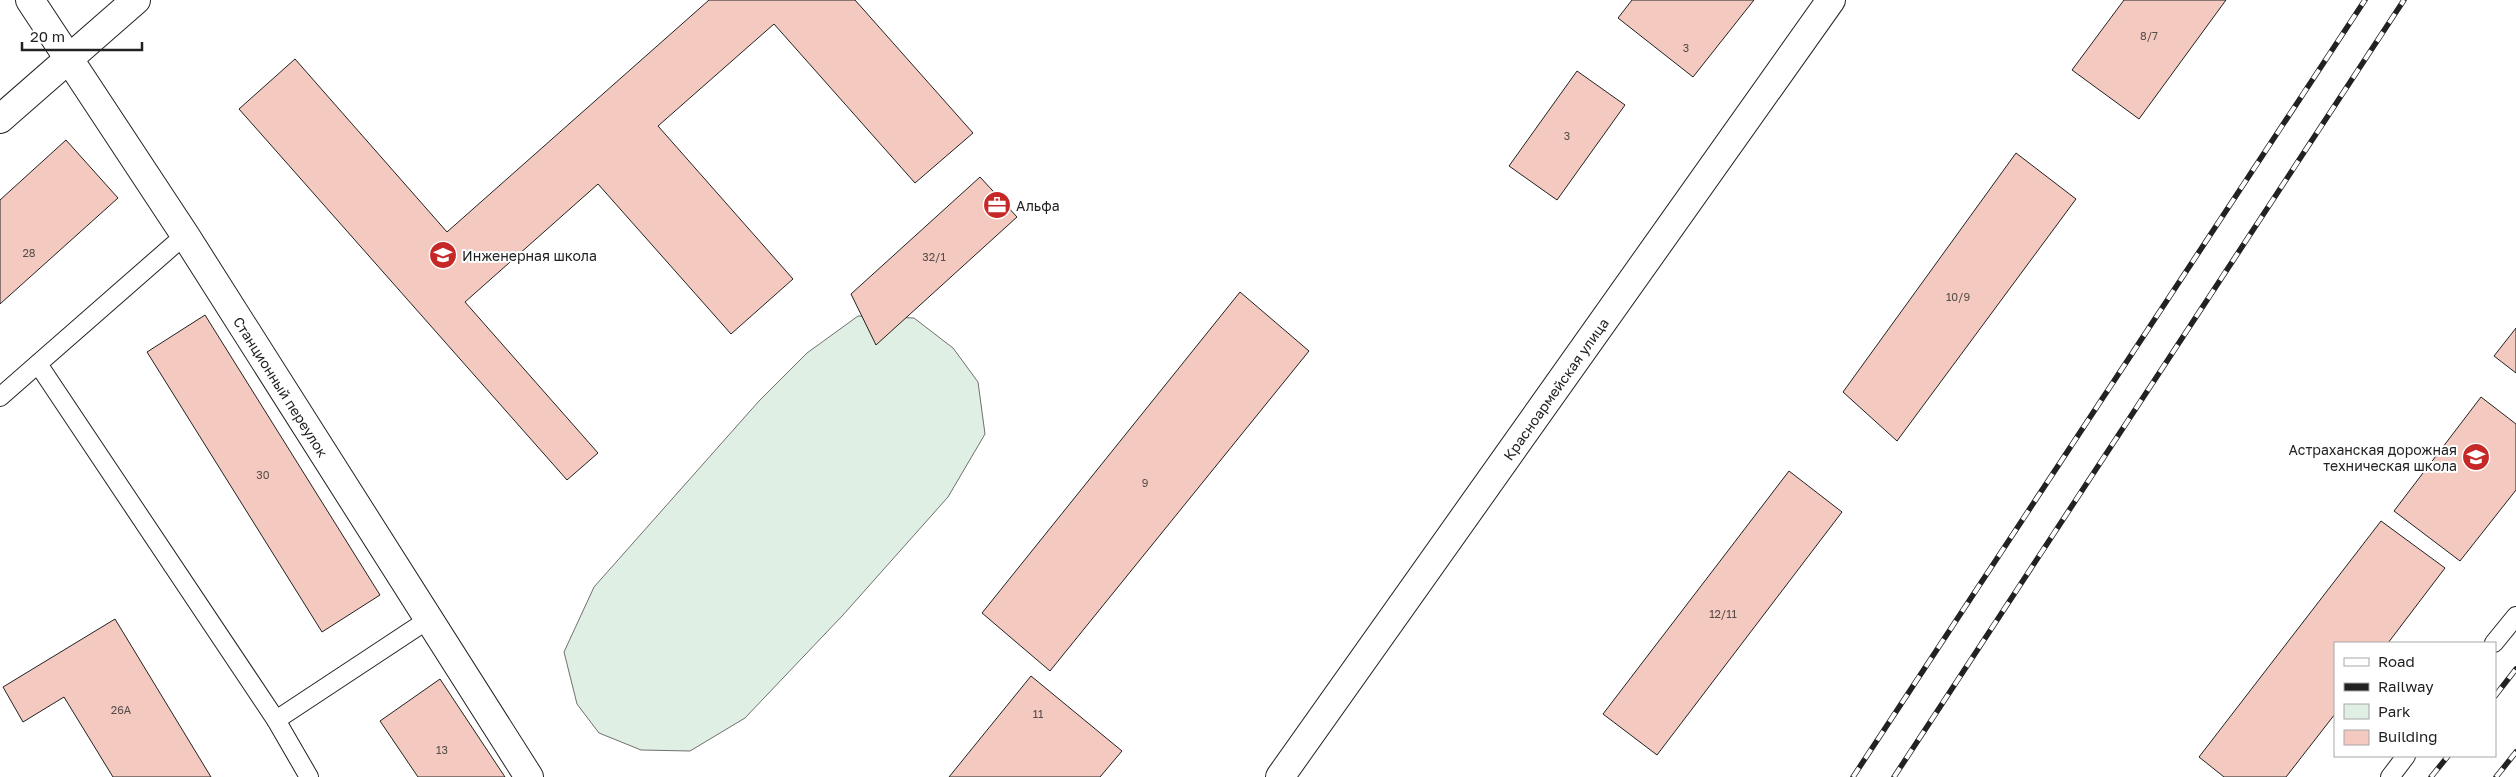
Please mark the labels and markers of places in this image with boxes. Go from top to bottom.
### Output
office icon: Альфа [982,190,1012,220]
place label: Альфа [1016,197,1060,214]
school or university icon: Инженерная школа [428,240,458,270]
place label: Инженерная школа [462,247,597,264]
place label: Астраханская дорожная техническая школа [2289,441,2457,474]
school or university icon: Астраханская дорожная техническая школа [2461,442,2491,472]

